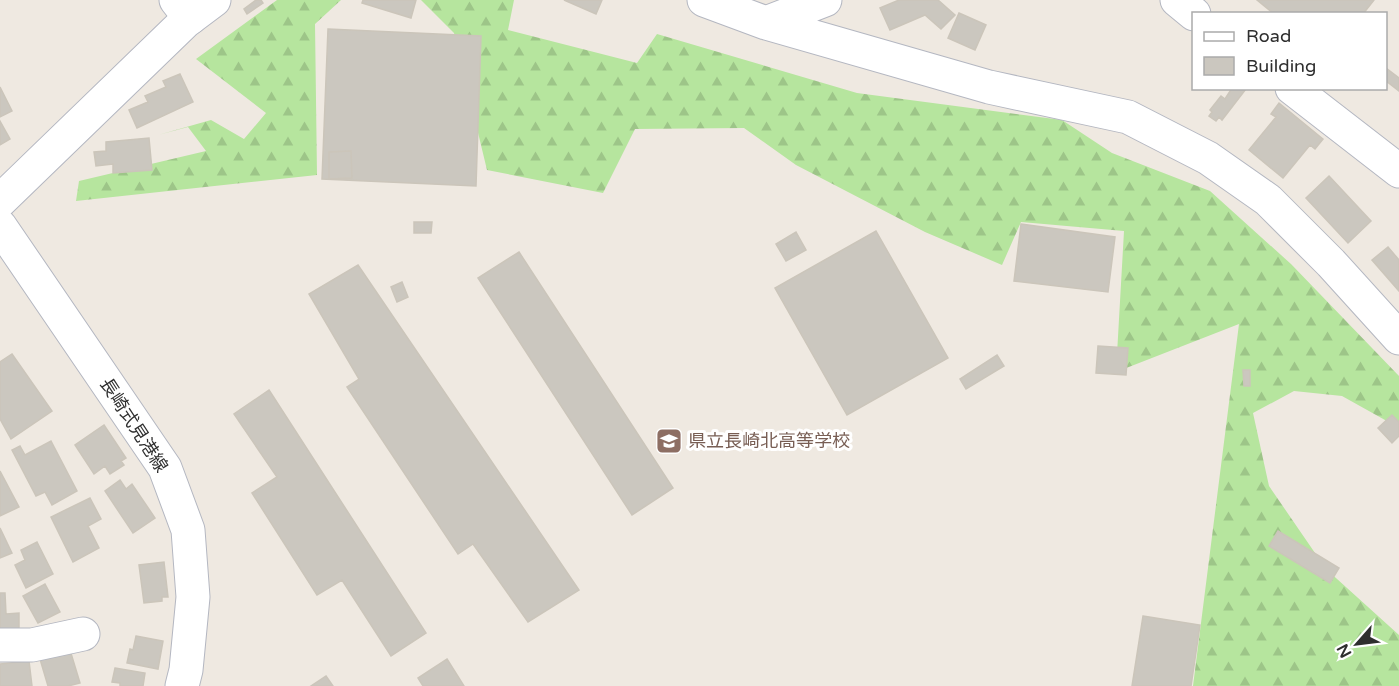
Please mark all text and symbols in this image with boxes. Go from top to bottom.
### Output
legend [1192,12,1387,90]
text: Road [1246,25,1291,47]
text: Building [1246,55,1316,77]
street label: 長崎式見港線 [95,374,173,476]
school or university icon: 県立長崎北高等学校 [654,426,684,456]
place label: 県立長崎北高等学校 [688,430,850,452]
north arrow [1327,614,1387,674]
text: N [1333,640,1356,661]

